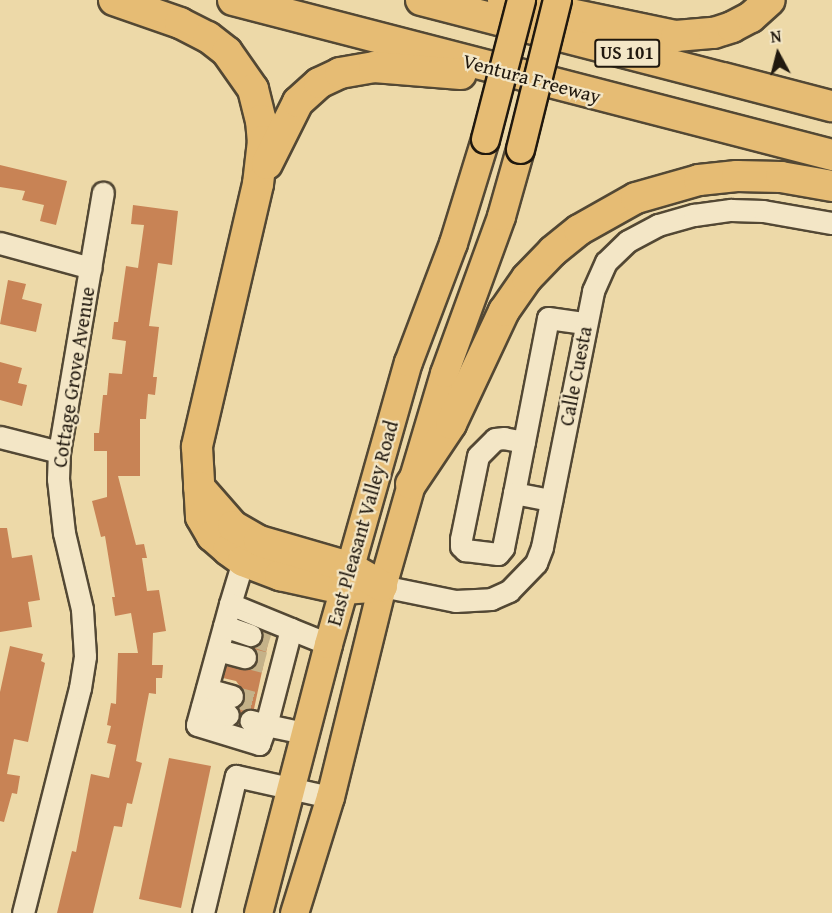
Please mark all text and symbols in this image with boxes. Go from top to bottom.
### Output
north arrow [748,24,808,84]
text: N [769,24,783,49]
road number: US 101 [594,38,660,68]
street label: Ventura Freeway [460,48,604,108]
street label: Cottage Grove Avenue [47,285,99,469]
street label: Calle Cuesta [554,324,596,428]
street label: East Pleasant Valley Road [321,418,403,628]

